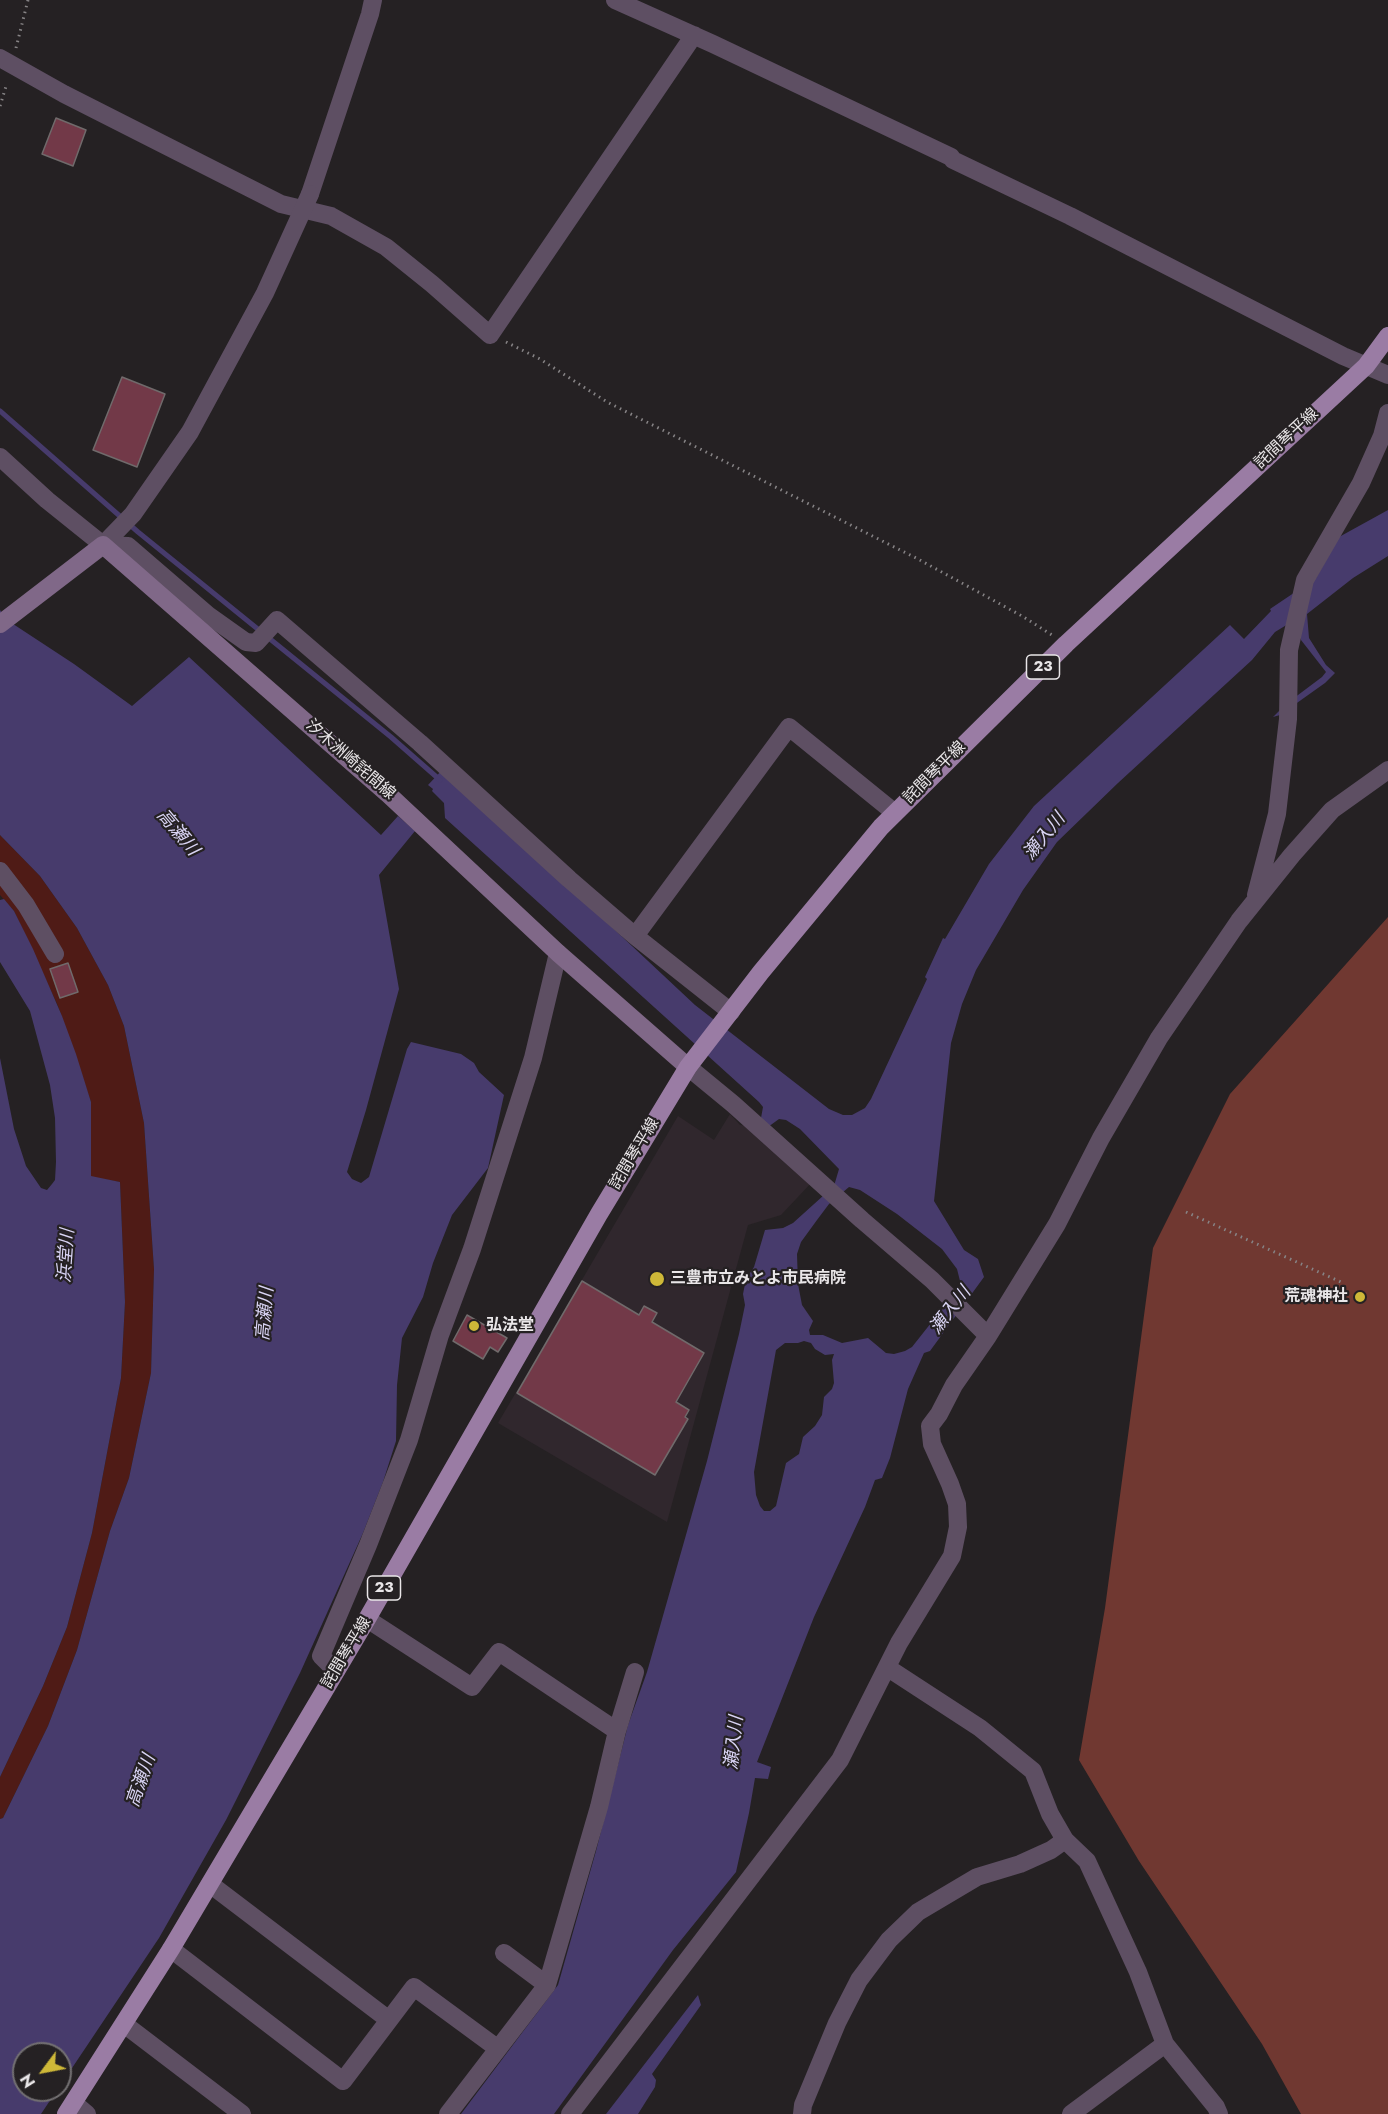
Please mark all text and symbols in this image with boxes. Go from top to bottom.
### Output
street label: 詫間琴平線 [1251,405,1323,473]
road number: 23 [1026,655,1060,679]
street label: 汐木洲崎詫間線 [301,716,399,804]
street label: 詫間琴平線 [900,738,970,808]
water label: 高瀬川 [151,805,203,861]
water label: 瀬入川 [1020,809,1070,865]
street label: 詫間琴平線 [606,1115,664,1193]
water label: 浜堂川 [54,1228,80,1284]
place label: 三豊市立みとよ市民病院 [670,1269,846,1289]
marker: 三豊市立みとよ市民病院 [648,1270,666,1288]
water label: 瀬入川 [926,1283,976,1339]
water label: 高瀬川 [253,1286,279,1342]
place label: 荒魂神社 [1284,1287,1348,1307]
marker: 荒魂神社 [1353,1290,1367,1304]
place label: 弘法堂 [486,1316,534,1336]
marker: 弘法堂 [467,1319,481,1333]
road number: 23 [368,1576,400,1600]
street label: 詫間琴平線 [318,1614,376,1692]
water label: 瀬入川 [721,1715,749,1771]
water label: 高瀬川 [123,1752,161,1810]
north arrow [12,2042,72,2102]
text: N [15,2069,41,2092]

